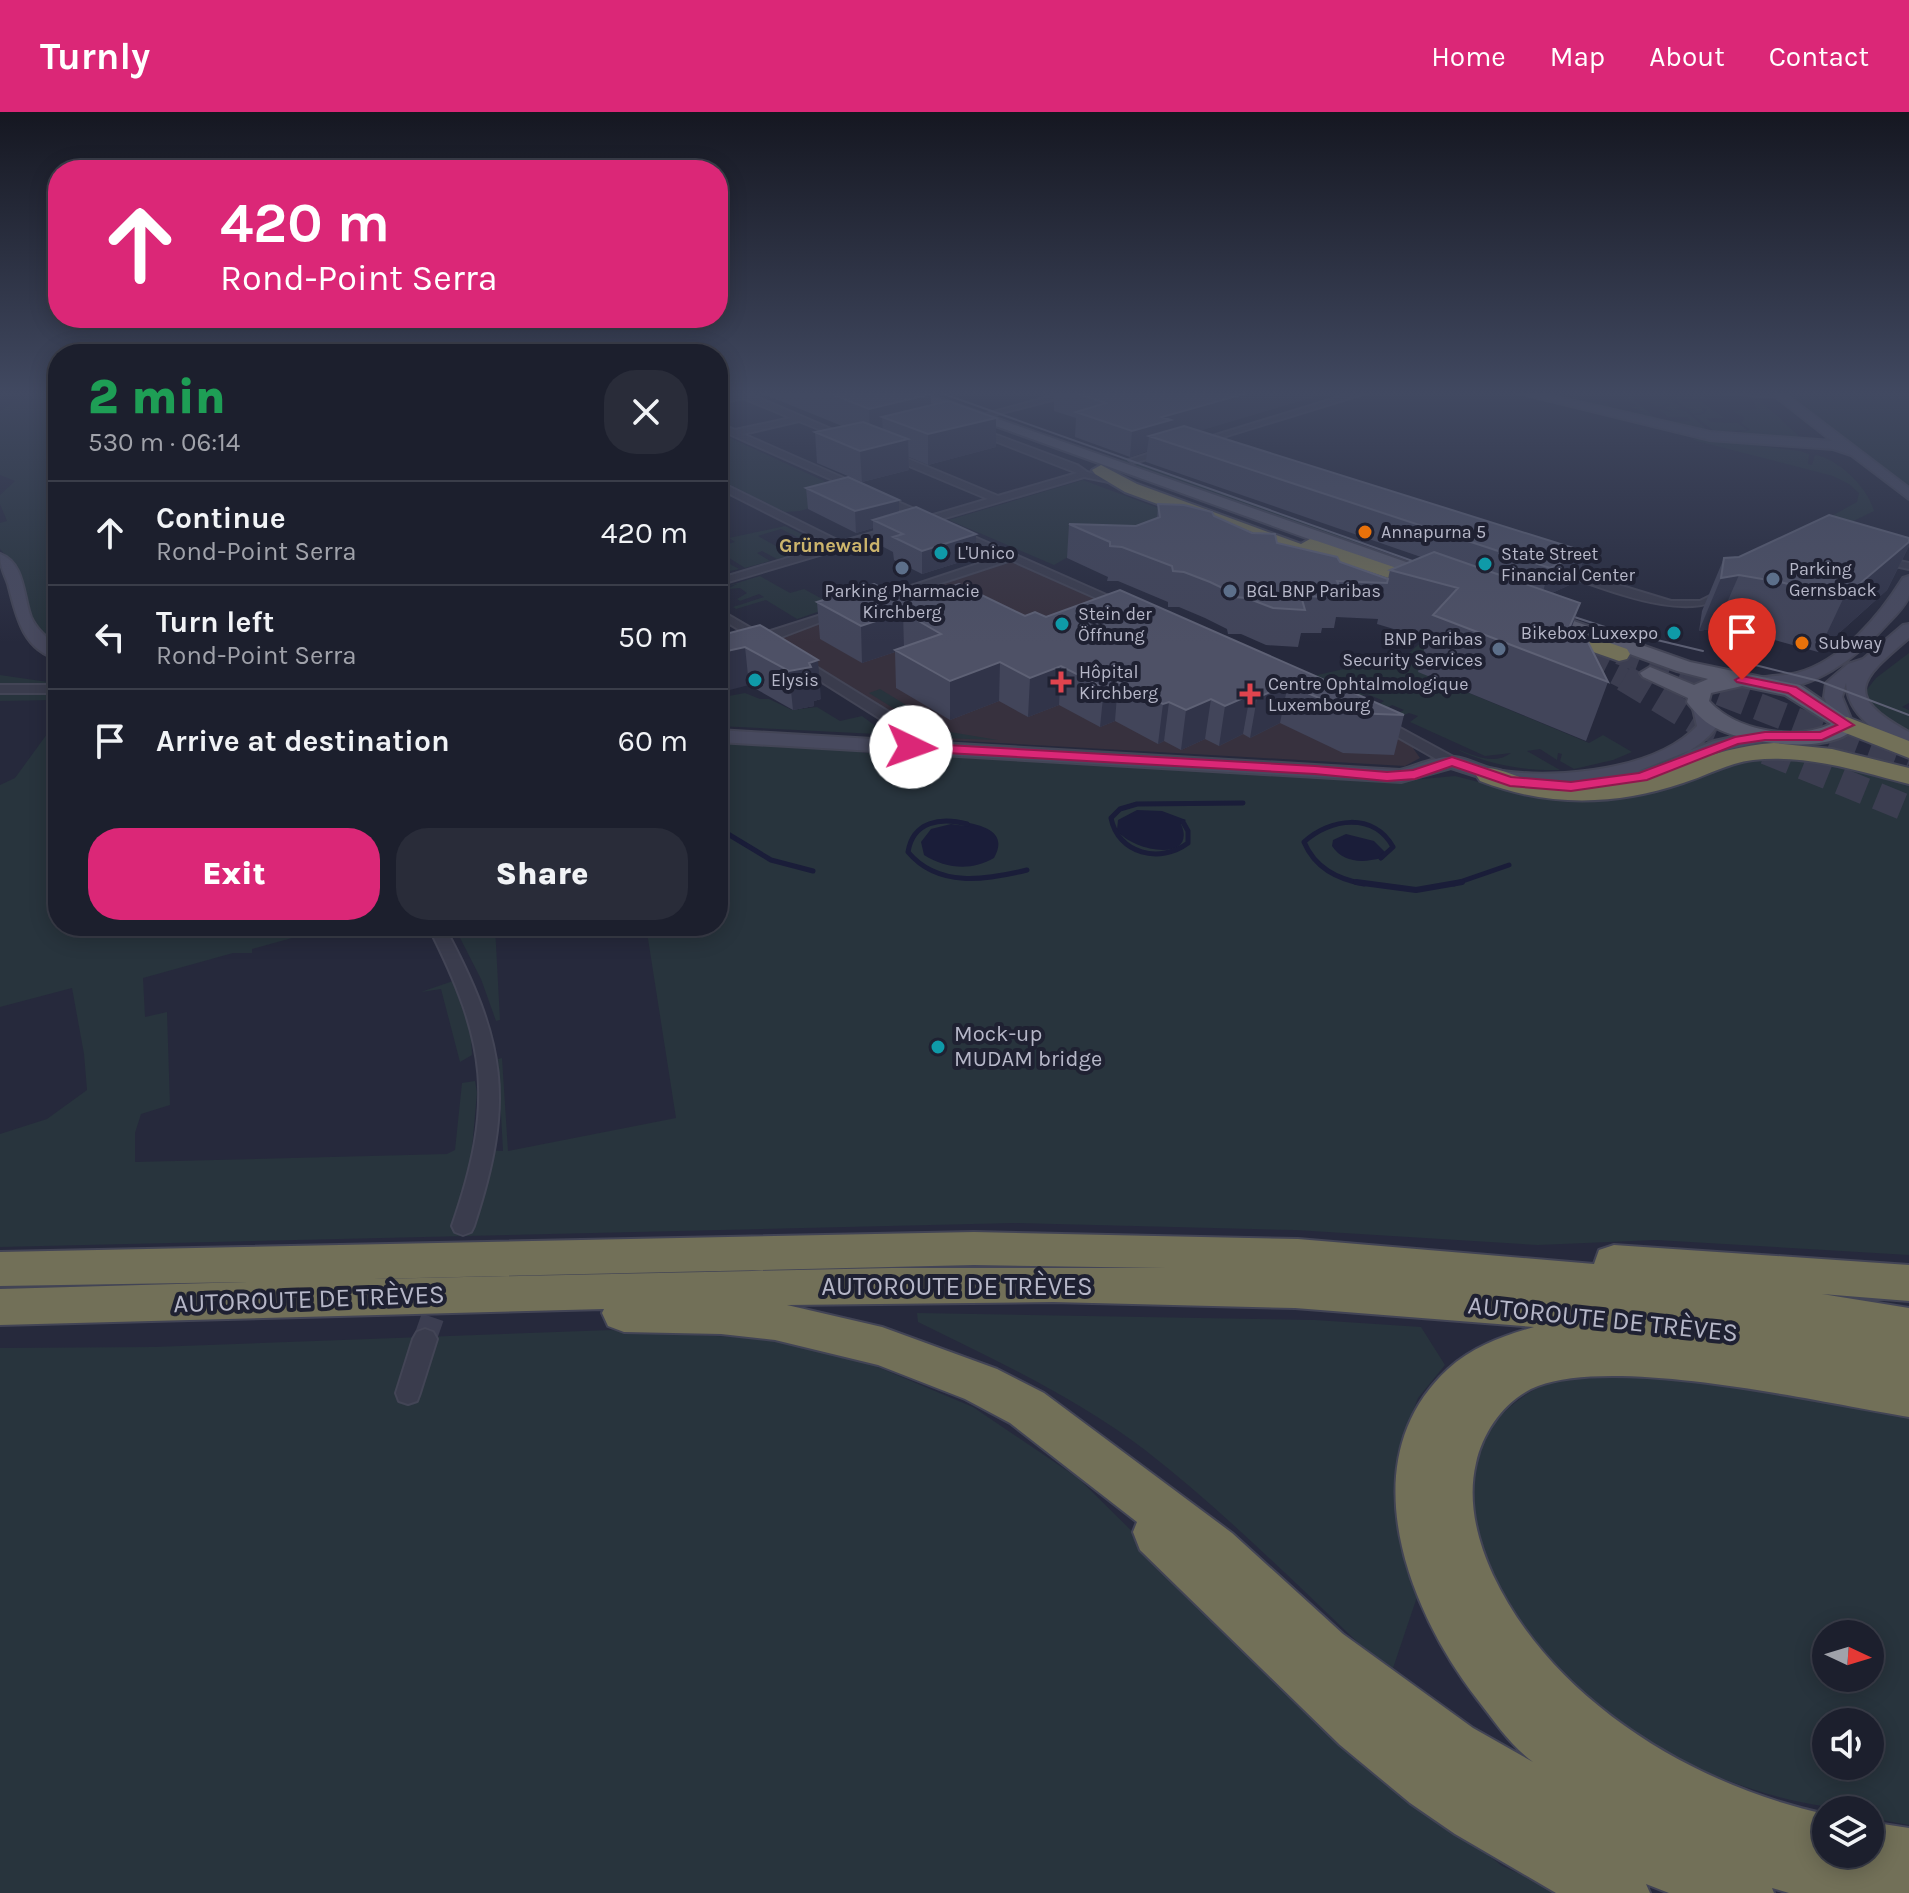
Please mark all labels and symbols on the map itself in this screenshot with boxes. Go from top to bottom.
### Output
place label: Annapurna 5 [1381,521,1486,543]
marker: Annapurna 5 [1356,523,1374,541]
district label: Grünewald [779,534,881,557]
place label: L'Unico [957,542,1015,564]
place label: State Street Financial Center [1501,543,1635,586]
marker: L'Unico [932,544,950,562]
marker: State Street Financial Center [1476,555,1494,573]
place label: Parking Gernsback [1789,558,1877,601]
marker: Parking Pharmacie Kirchberg [893,559,911,577]
marker: Parking Gernsback [1764,570,1782,588]
place label: Parking Pharmacie Kirchberg [824,580,980,623]
place label: BGL BNP Paribas [1246,580,1381,602]
marker: BGL BNP Paribas [1221,582,1239,600]
pin [1708,598,1776,680]
place label: Stein der Öffnung [1078,603,1152,646]
marker: Stein der Öffnung [1053,615,1071,633]
place label: Bikebox Luxexpo [1521,622,1658,644]
marker: Bikebox Luxexpo [1665,624,1683,642]
place label: BNP Paribas Security Services [1342,628,1483,671]
place label: Subway [1818,632,1882,654]
marker: Subway [1793,634,1811,652]
marker: BNP Paribas Security Services [1490,640,1508,658]
place label: Hôpital Kirchberg [1079,661,1158,704]
place label: Elysis [771,669,819,691]
marker: Elysis [746,671,764,689]
marker: Hôpital Kirchberg [1050,671,1072,693]
place label: Centre Ophtalmologique Luxembourg [1268,673,1468,716]
marker: Centre Ophtalmologique Luxembourg [1239,683,1261,705]
position arrow [869,705,953,789]
place label: Mock-up MUDAM bridge [954,1021,1102,1072]
marker: Mock-up MUDAM bridge [929,1038,947,1056]
street label: AUTOROUTE DE TRÈVES [821,1270,1093,1302]
street label: AUTOROUTE DE TRÈVES [173,1278,445,1319]
street label: AUTOROUTE DE TRÈVES [1466,1288,1740,1349]
north arrow [1812,1620,1884,1692]

